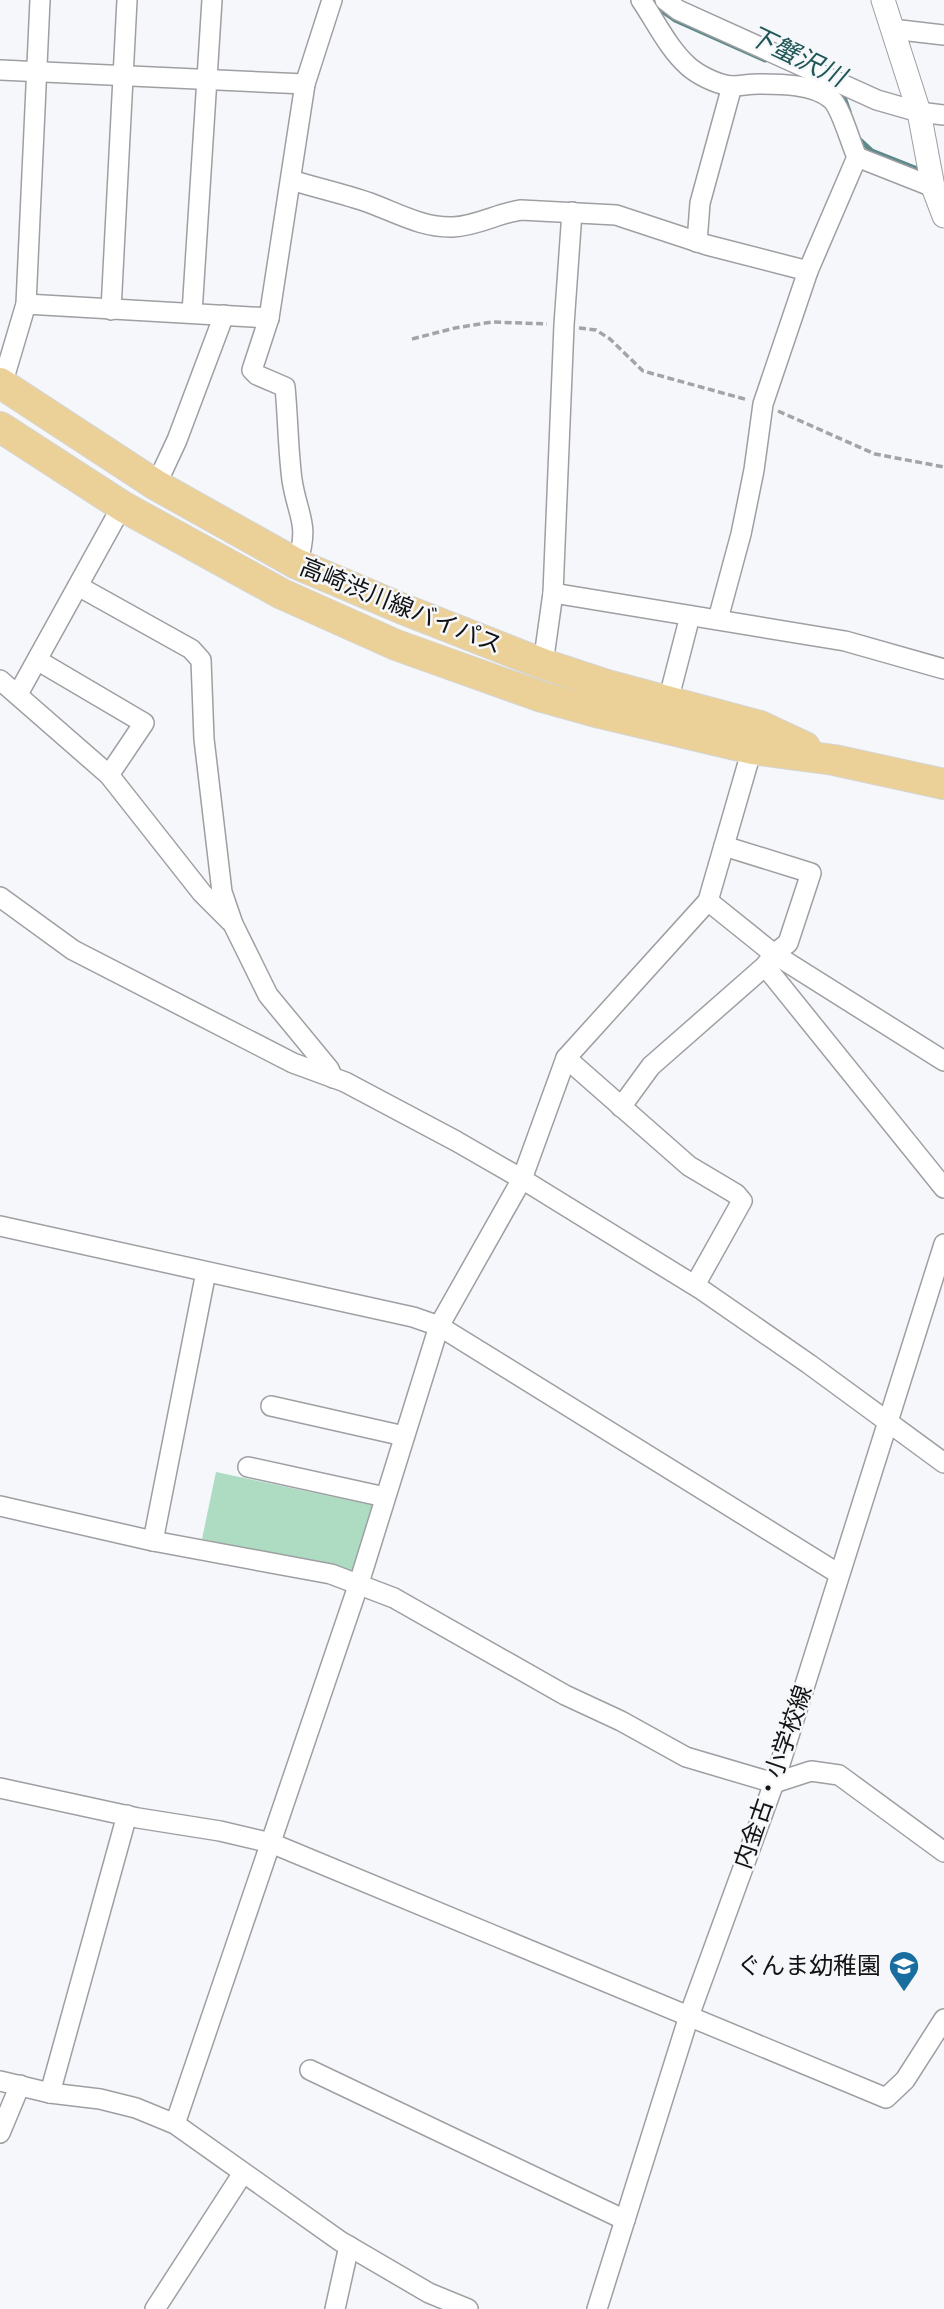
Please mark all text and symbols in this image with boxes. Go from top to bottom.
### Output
water label: 下蟹沢川 [742,21,853,97]
street label: 高崎渋川線バイパス [295,554,506,662]
street label: 内金古・小学校線 [729,1682,820,1873]
school or university icon: ぐんま幼稚園 [887,1949,921,1993]
place label: ぐんま幼稚園 [737,1953,881,1983]

